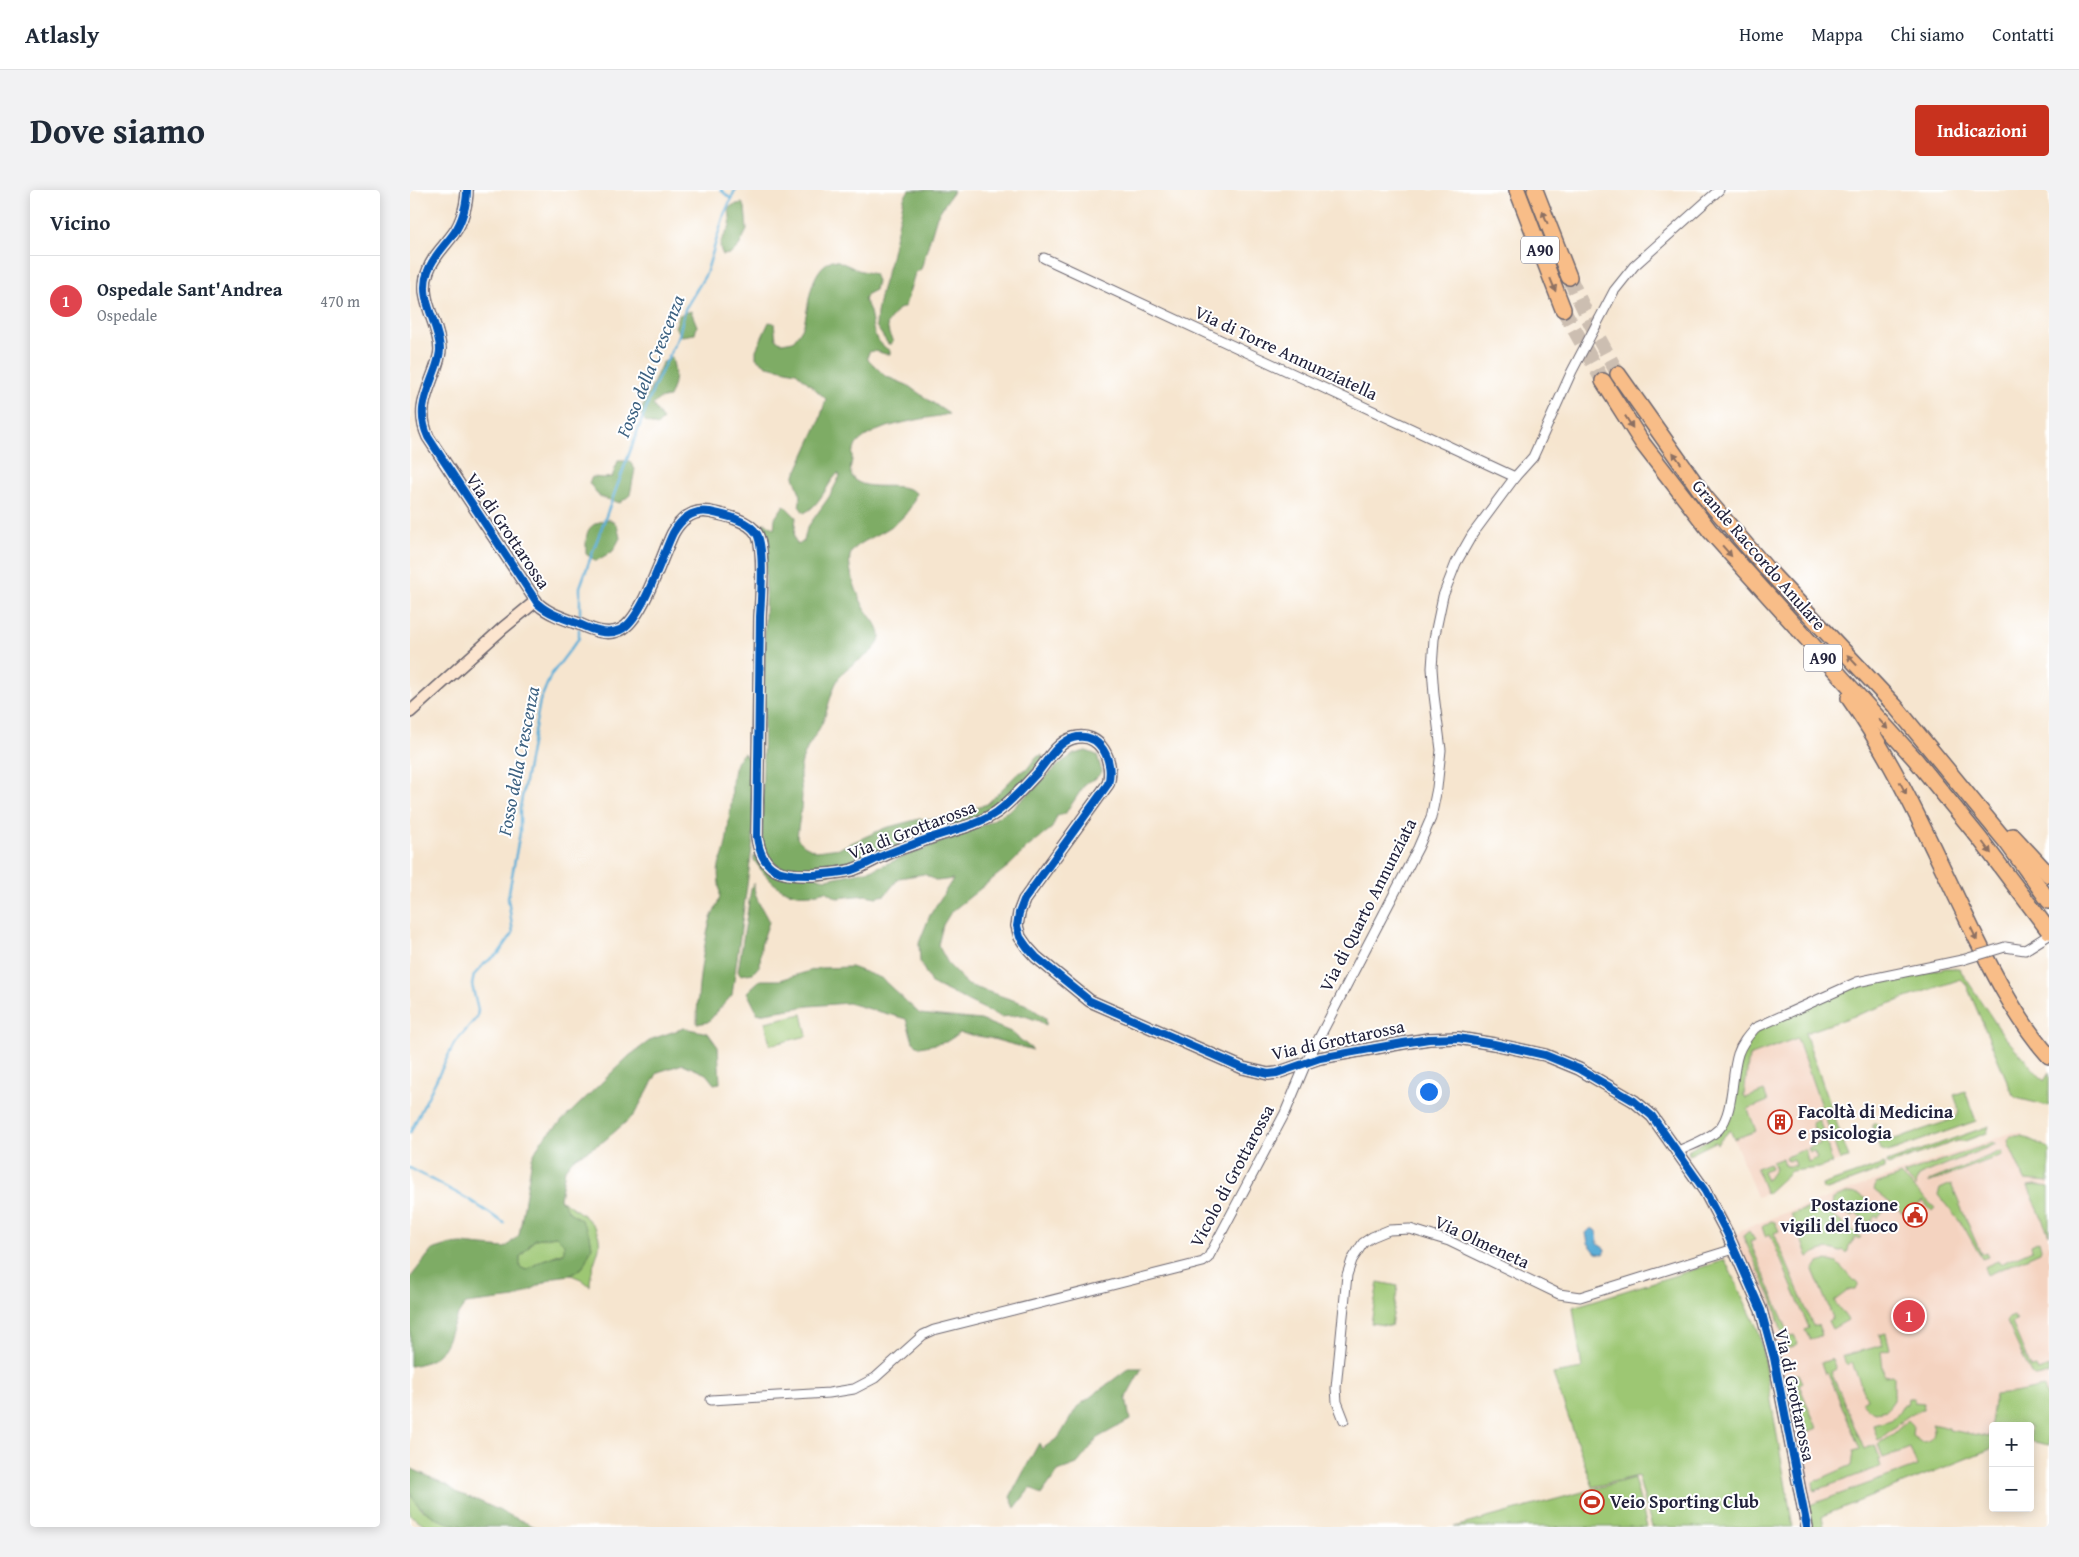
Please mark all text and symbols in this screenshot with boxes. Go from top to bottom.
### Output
text: Atlasly [25,17,99,52]
text: Home [1739,21,1784,48]
text: Mappa [1812,21,1863,48]
text: Chi siamo [1891,21,1964,48]
text: Contatti [1992,21,2054,48]
text: Dove siamo [30,105,205,156]
button: Indicazioni [1915,105,2049,156]
text: Vicino [50,207,110,238]
one-way arrow [1541,210,1549,224]
road number: A90 [1521,236,1559,264]
text: Ospedale Sant'Andrea [97,275,283,303]
one-way arrow [1549,278,1557,293]
text: 1 [62,289,70,313]
text: 470 m [320,289,360,313]
water label: Fosso della Crescenza [608,290,691,442]
street label: Via di Torre Annunziatella [1190,298,1383,407]
text: Ospedale [97,303,157,327]
one-way arrow [1624,415,1634,429]
one-way arrow [1672,451,1682,465]
street label: Via di Grottarossa [459,467,558,595]
street label: Grande Raccordo Anulare [1686,473,1833,636]
one-way arrow [1722,544,1733,557]
road number: A90 [1804,644,1842,672]
one-way arrow [1846,654,1858,666]
water label: Fosso della Crescenza [490,684,546,839]
one-way arrow [1877,717,1889,729]
one-way arrow [1899,781,1907,795]
street label: Via di Grottarossa [844,793,980,866]
street label: Via di Quarto Annunziata [1312,813,1423,996]
one-way arrow [1982,842,1993,855]
one-way arrow [1970,927,1978,941]
street label: Via di Grottarossa [1269,1012,1407,1067]
your location [1416,1079,1442,1105]
place label: Facoltà di Medicina e psicologia [1798,1098,1954,1146]
street label: Vicolo di Grottarossa [1183,1099,1281,1252]
building icon: Facoltà di Medicina e psicologia [1767,1109,1793,1135]
place label: Postazione vigili del fuoco [1780,1191,1898,1239]
public building icon: Postazione vigili del fuoco [1902,1202,1928,1228]
street label: Via Olmeneta [1430,1208,1535,1276]
pin: 1 [1893,1297,1925,1335]
street label: Via di Grottarossa [1768,1326,1823,1464]
map controls [1989,1422,2034,1512]
button: + [1989,1422,2034,1467]
button: − [1989,1467,2034,1512]
place label: Veio Sporting Club [1610,1488,1759,1515]
sports icon: Veio Sporting Club [1579,1489,1605,1515]

